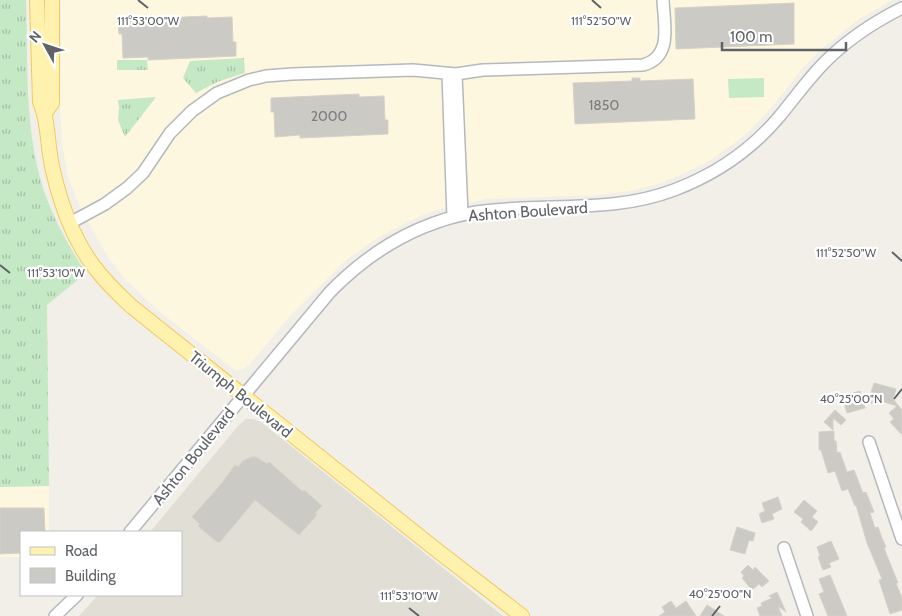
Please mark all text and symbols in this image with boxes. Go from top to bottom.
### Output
text: 111°53'00"W [117,13,180,28]
text: 111°52'50"W [571,13,632,28]
north arrow [20,20,70,70]
scale bar [722,20,846,52]
text: N [25,27,45,46]
text: 100 m [730,28,772,46]
house number: 1850 [589,96,619,114]
house number: 2000 [311,107,348,125]
street label: Ashton Boulevard [468,198,588,225]
text: 111°52'50"W [816,245,877,260]
text: 111°53'10"W [27,265,86,280]
street label: Triumph Boulevard [185,347,296,442]
text: 40°25'00"N [820,391,882,406]
street label: Ashton Boulevard [148,404,238,509]
legend [20,531,182,596]
text: Road [65,542,98,560]
text: Building [65,567,116,585]
text: 40°25'00"N [689,586,751,601]
text: 111°53'10"W [380,588,439,603]

